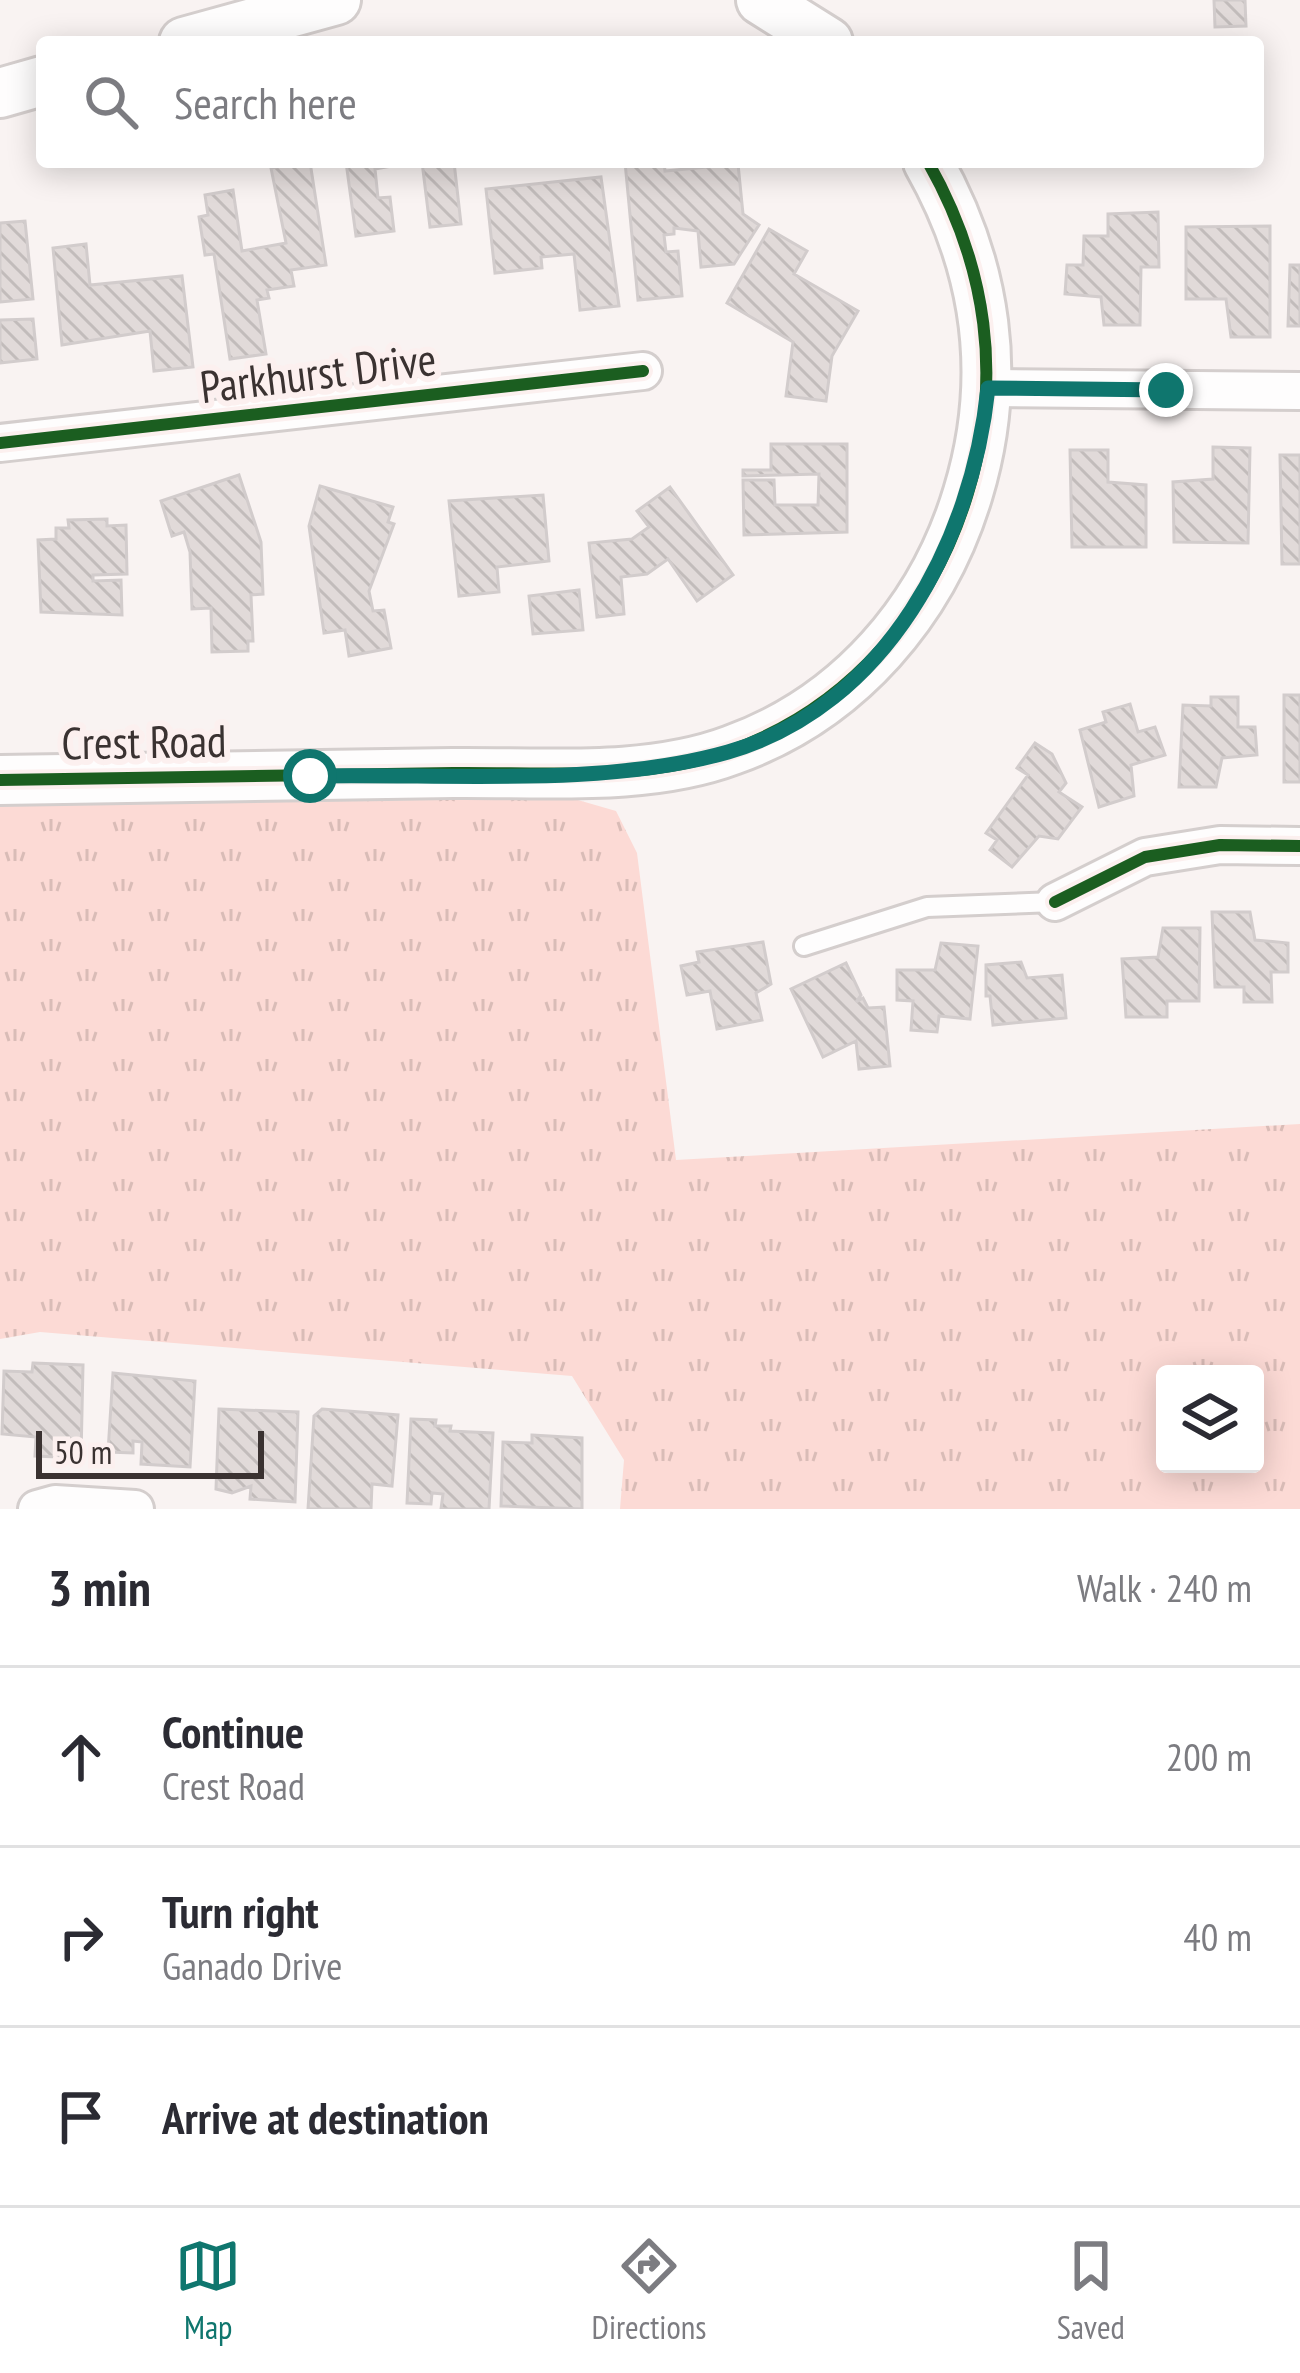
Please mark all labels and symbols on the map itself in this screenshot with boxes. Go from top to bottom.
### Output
street label: Parkhurst Drive [197,329,439,415]
route end [1139,363,1193,417]
street label: Crest Road [61,711,227,771]
route start [283,749,337,803]
scale bar [36,1425,264,1478]

